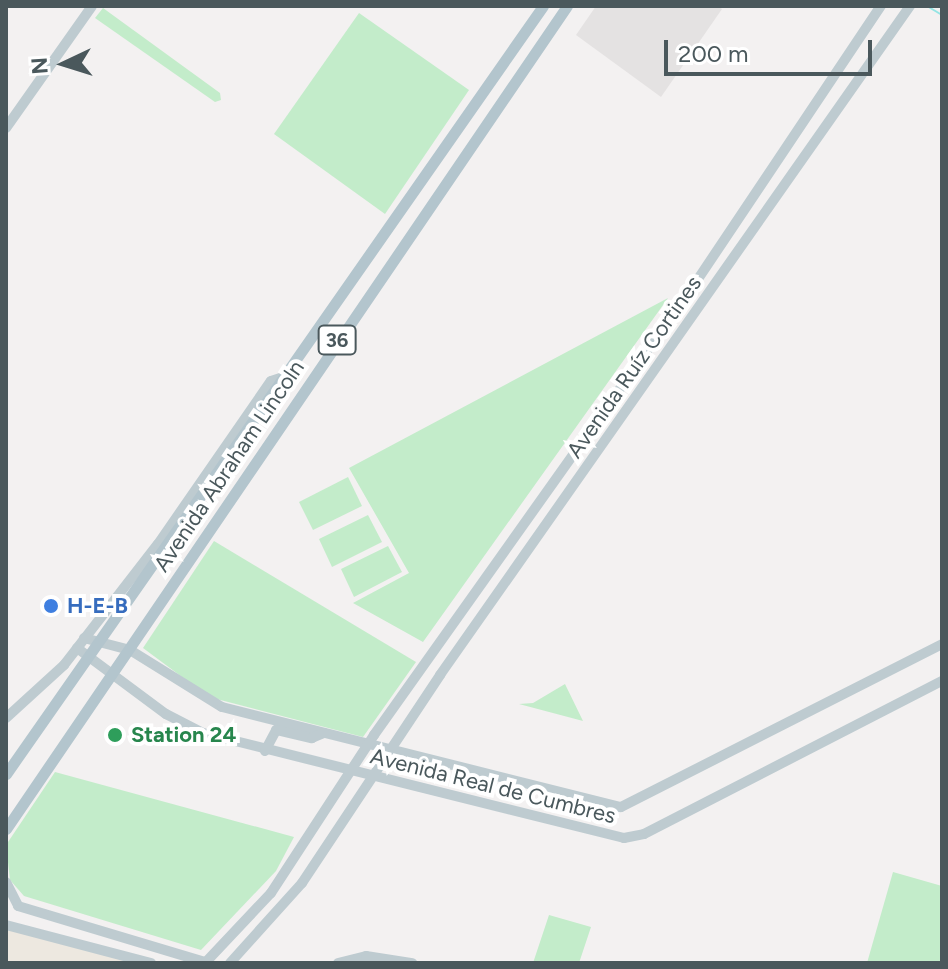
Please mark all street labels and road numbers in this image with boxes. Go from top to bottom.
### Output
street label: Avenida Ruíz Cortines [561,271,707,463]
road number: 36 [317,324,357,356]
street label: Avenida Abraham Lincoln [148,355,310,577]
street label: Avenida Real de Cumbres [368,743,618,829]

